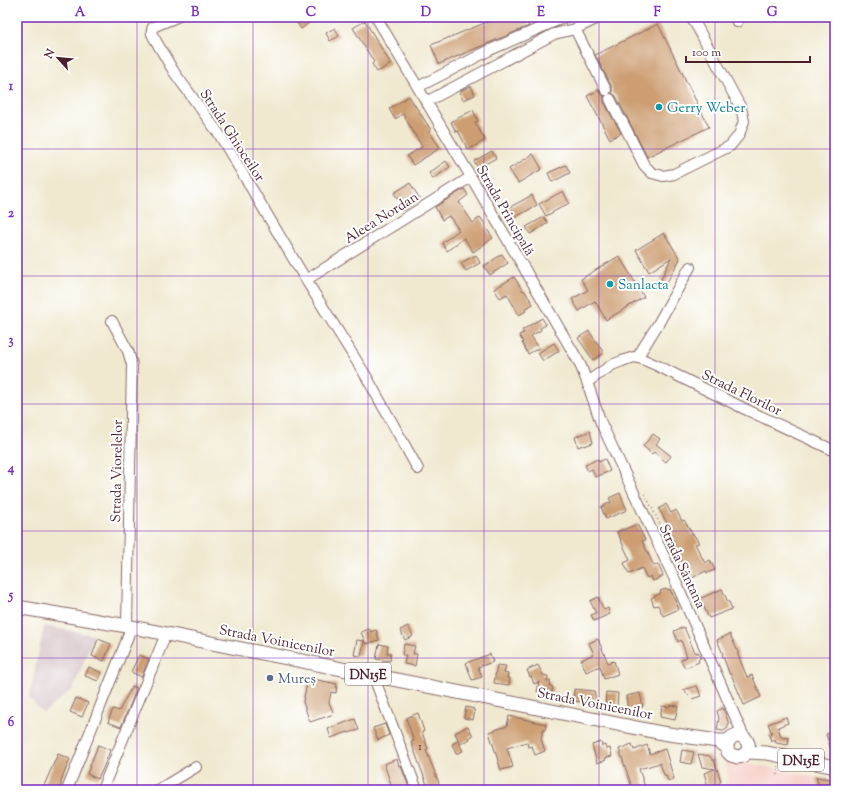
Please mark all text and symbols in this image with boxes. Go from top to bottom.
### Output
text: A [75,4,86,22]
text: B [191,4,200,22]
text: C [306,4,316,22]
text: D [421,4,431,22]
text: E [537,4,545,22]
text: F [653,4,661,22]
text: G [767,4,778,22]
north arrow [38,38,78,78]
scale bar [686,38,810,64]
text: 100 m [692,44,721,62]
text: N [40,46,59,62]
text: 1 [9,78,14,96]
street label: Strada Ghioceilor [194,86,269,187]
place label: Gerry Weber [667,99,746,119]
marker: Gerry Weber [654,102,664,112]
street label: Strada Principală [470,162,539,261]
street label: Aleea Nordan [341,188,423,249]
text: 2 [8,205,15,223]
place label: Sanlacta [618,276,669,296]
marker: Sanlacta [605,279,615,289]
text: 3 [8,332,14,350]
street label: Strada Florilor [698,366,785,422]
street label: Strada Viorelelor [107,419,129,523]
text: 4 [7,460,15,478]
street label: Strada Sântana [653,521,710,613]
text: 5 [8,587,14,605]
street label: Strada Voinicenilor [217,621,337,663]
road number: DN15E [345,663,391,685]
place label: Mureș [278,670,316,690]
marker: Mureș [265,673,275,683]
street label: Strada Voinicenilor [535,684,655,726]
text: 6 [8,714,15,732]
house number: 1 [418,738,422,756]
road number: DN15E [778,749,824,771]

